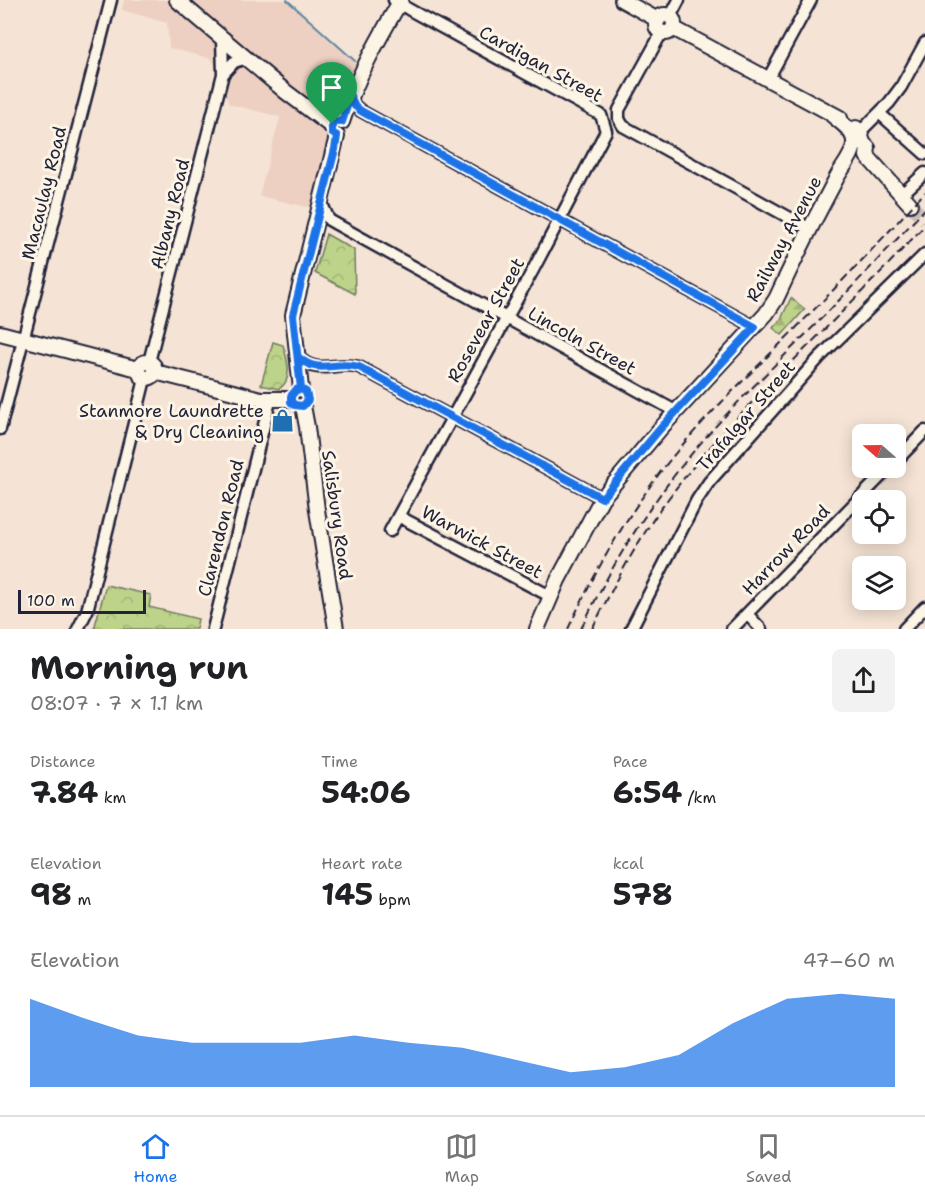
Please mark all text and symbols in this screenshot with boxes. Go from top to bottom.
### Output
street label: Cardigan Street [475,20,607,108]
pin [306,62,357,124]
icon: arrive [315,71,348,104]
street label: Macaulay Road [16,124,72,262]
street label: Albany Road [145,156,195,272]
street label: Railway Avenue [741,172,827,306]
street label: Rosevear Street [442,253,530,387]
street label: Lincoln Street [524,301,640,381]
street label: Trafalgar Street [691,355,801,476]
place label: Stanmore Laundrette & Dry Cleaning [79,399,264,444]
shop icon: Stanmore Laundrette & Dry Cleaning [269,408,295,434]
north arrow [852,424,906,478]
map controls [852,424,906,610]
street label: Salisbury Road [316,449,358,581]
street label: Clarendon Road [192,457,250,599]
button: locate [852,490,906,544]
street label: Warwick Street [417,500,547,584]
street label: Harrow Road [737,500,835,600]
button: layers [852,556,906,610]
scale bar [18,587,146,614]
text: 100 m [27,590,75,611]
text: Morning run [30,645,248,690]
button: share [832,649,895,712]
text: 08:07 · 7 × 1.1 km [30,690,203,716]
text: Distance [30,751,96,772]
text: Time [321,751,358,772]
text: Pace [613,751,648,772]
text: 7.84 [30,772,98,813]
text: 54:06 [321,772,411,813]
text: 6:54 [613,772,682,813]
text: km [98,787,126,808]
text: /km [682,787,716,808]
text: Elevation [30,853,102,874]
text: Heart rate [321,853,403,874]
text: kcal [613,853,644,874]
text: 98 [30,874,72,915]
text: 145 [321,874,373,915]
text: 578 [613,874,673,915]
text: m [72,889,91,910]
text: bpm [373,889,411,910]
text: Elevation [30,947,120,973]
text: 47–60 m [803,947,895,973]
tab: Home [134,1130,178,1187]
tab: Map [445,1130,479,1187]
tab: Saved [746,1130,791,1187]

